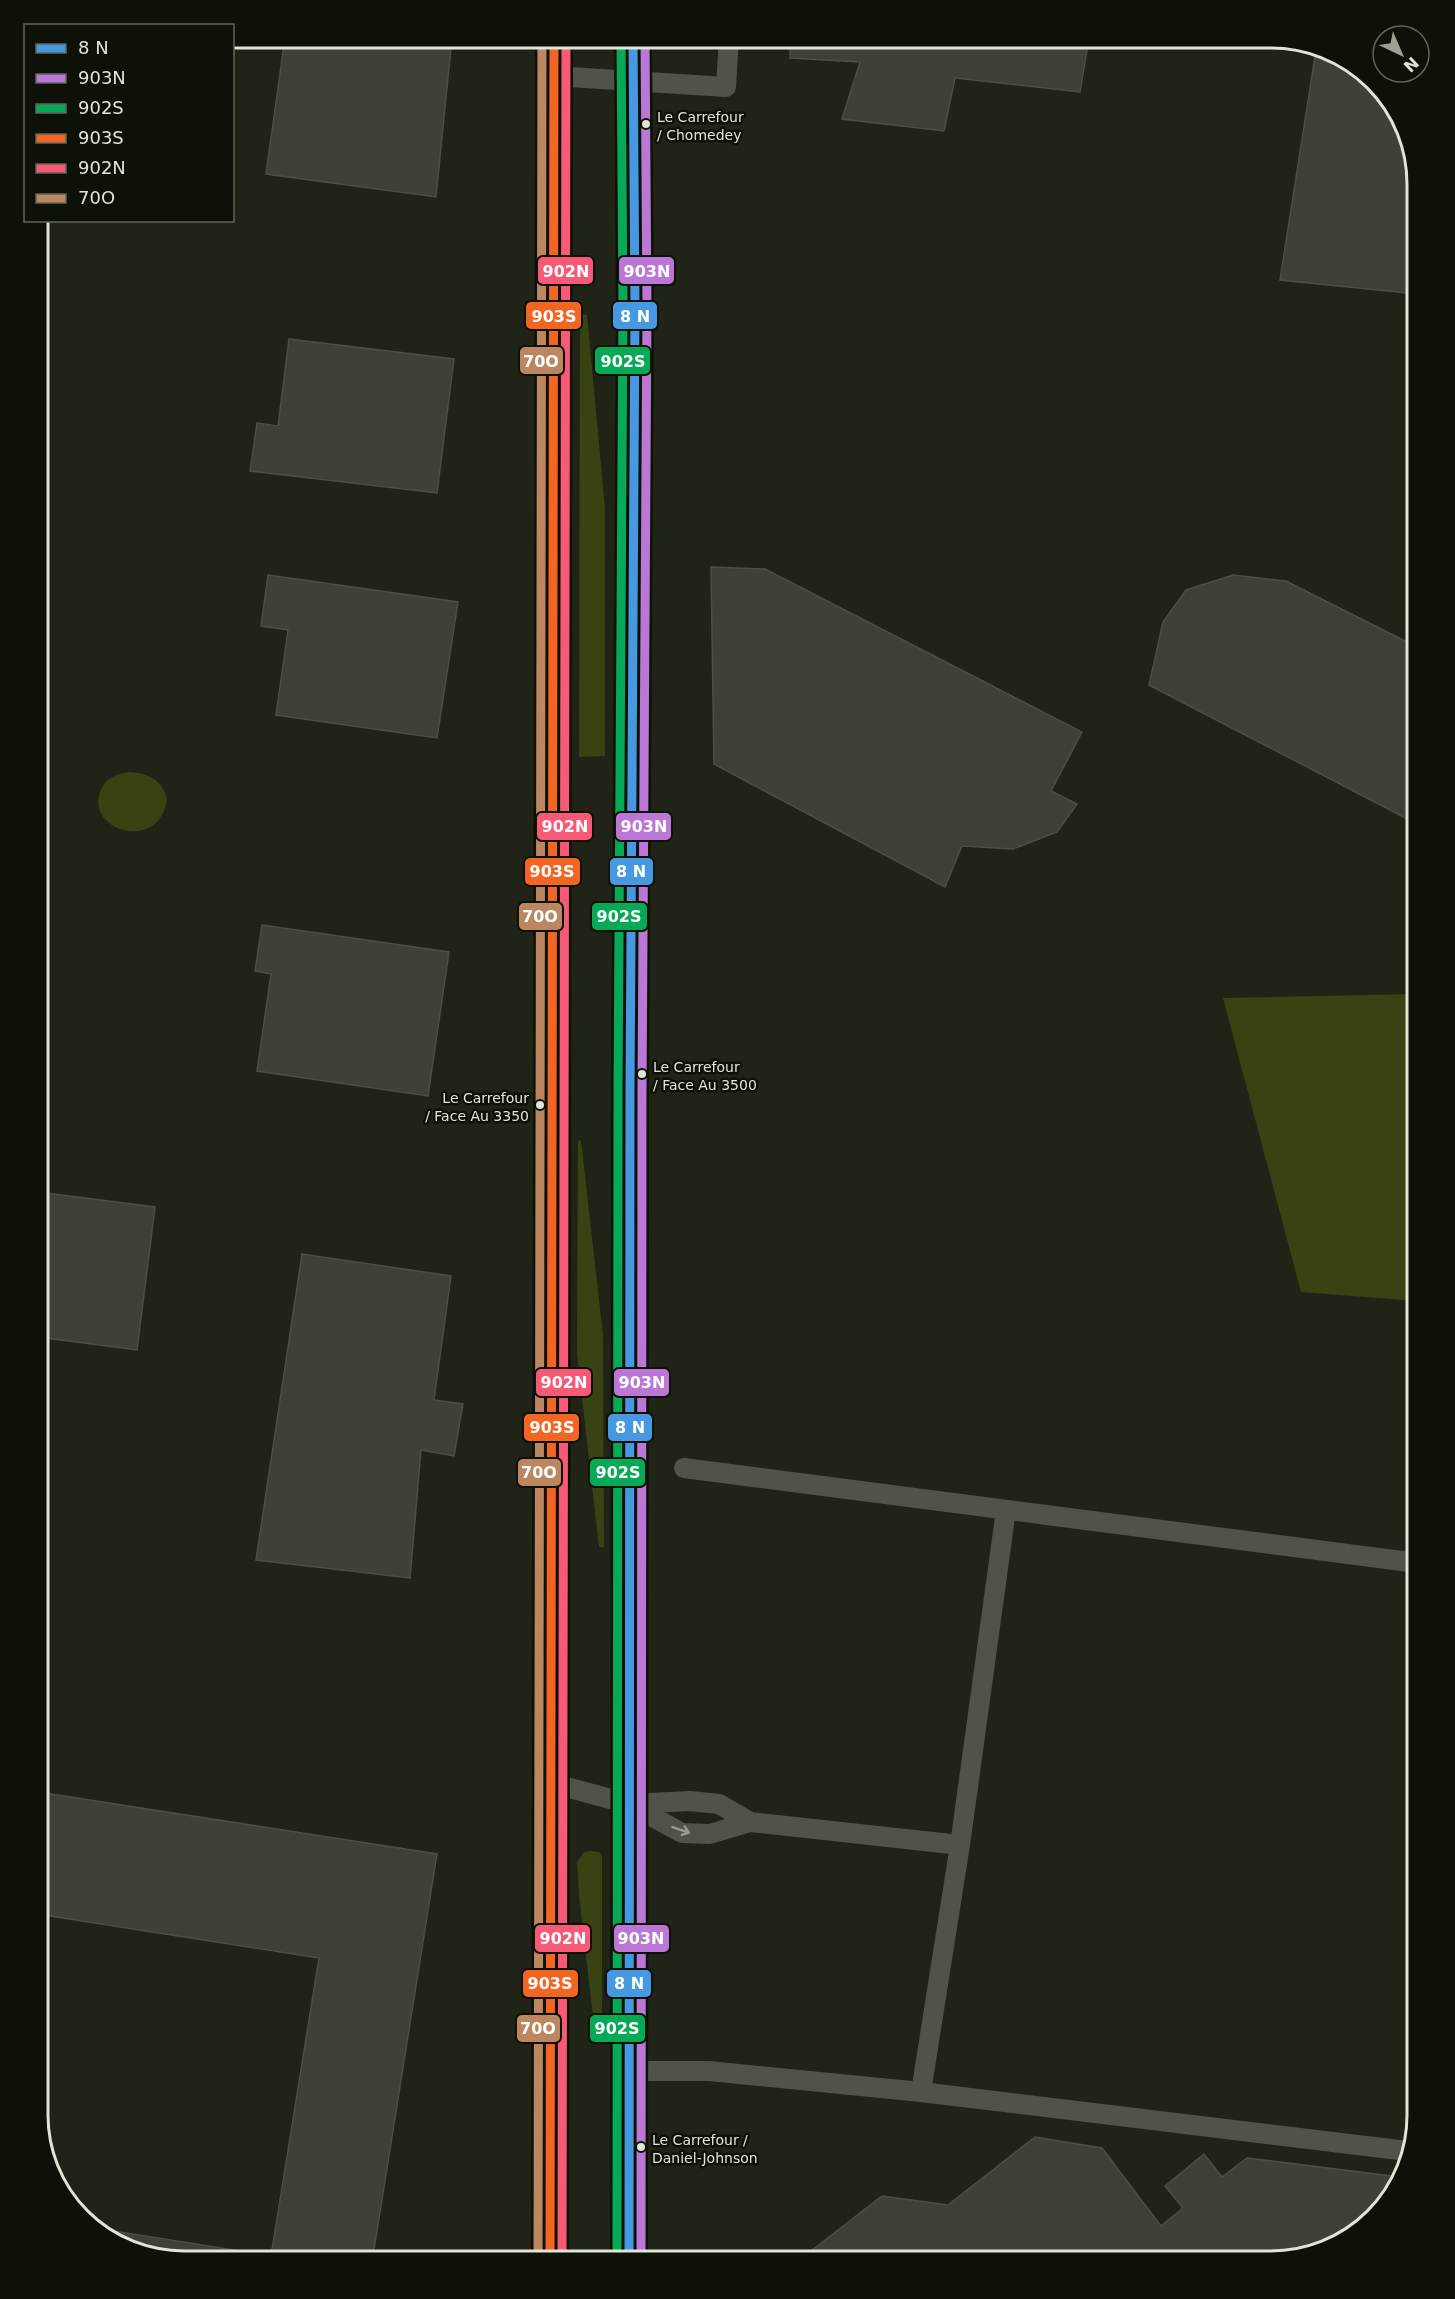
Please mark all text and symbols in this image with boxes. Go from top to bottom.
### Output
legend [24,24,234,222]
north arrow [1371,24,1431,84]
text: 8 N [78,37,109,58]
text: N [1400,53,1422,76]
text: 903N [78,67,126,88]
text: 902S [78,97,124,118]
place label: Le Carrefour / Chomedey [657,109,744,143]
marker: Le Carrefour / Chomedey [640,118,652,130]
text: 903S [78,127,124,148]
text: 902N [78,157,126,178]
text: 70O [78,187,115,208]
line badge: 902N [537,256,594,285]
line badge: 903N [618,256,675,285]
text: 902N [543,262,589,281]
text: 903N [624,262,670,281]
line badge: 903S [525,301,582,330]
line badge: 8 N [612,301,658,330]
text: 903S [532,307,576,326]
text: 8 N [620,307,650,326]
line badge: 70O [519,346,564,375]
line badge: 902S [594,346,651,375]
text: 70O [523,352,559,371]
text: 902S [601,352,645,371]
line badge: 902N [536,812,593,841]
line badge: 903N [615,812,672,841]
text: 902N [542,817,588,836]
text: 903N [621,817,667,836]
line badge: 903S [524,857,581,886]
line badge: 8 N [609,857,654,886]
text: 903S [530,862,574,881]
text: 8 N [616,862,646,881]
line badge: 70O [518,902,563,931]
line badge: 902S [591,902,648,931]
text: 70O [522,907,558,926]
text: 902S [597,907,641,926]
place label: Le Carrefour / Face Au 3500 [653,1059,757,1093]
marker: Le Carrefour / Face Au 3500 [636,1068,648,1080]
place label: Le Carrefour / Face Au 3350 [425,1090,529,1124]
marker: Le Carrefour / Face Au 3350 [534,1099,546,1111]
line badge: 902N [535,1368,592,1397]
line badge: 903N [613,1368,670,1397]
text: 902N [541,1373,587,1392]
text: 903N [619,1373,665,1392]
line badge: 903S [523,1413,580,1442]
line badge: 8 N [607,1413,653,1442]
text: 903S [530,1418,574,1437]
text: 8 N [615,1418,645,1437]
line badge: 70O [517,1458,562,1487]
line badge: 902S [589,1458,646,1487]
text: 70O [521,1463,557,1482]
text: 902S [596,1463,640,1482]
one-way arrow [671,1825,690,1836]
line badge: 902N [534,1924,591,1953]
line badge: 903N [613,1924,670,1953]
text: 902N [540,1929,586,1948]
text: 903N [618,1929,664,1948]
line badge: 903S [522,1969,579,1998]
line badge: 8 N [606,1969,652,1998]
text: 903S [528,1974,572,1993]
text: 8 N [614,1974,644,1993]
line badge: 70O [516,2014,561,2043]
line badge: 902S [589,2014,646,2043]
text: 70O [520,2019,556,2038]
text: 902S [595,2019,639,2038]
place label: Le Carrefour / Daniel-Johnson [652,2132,758,2166]
marker: Le Carrefour / Daniel-Johnson [635,2141,647,2153]

